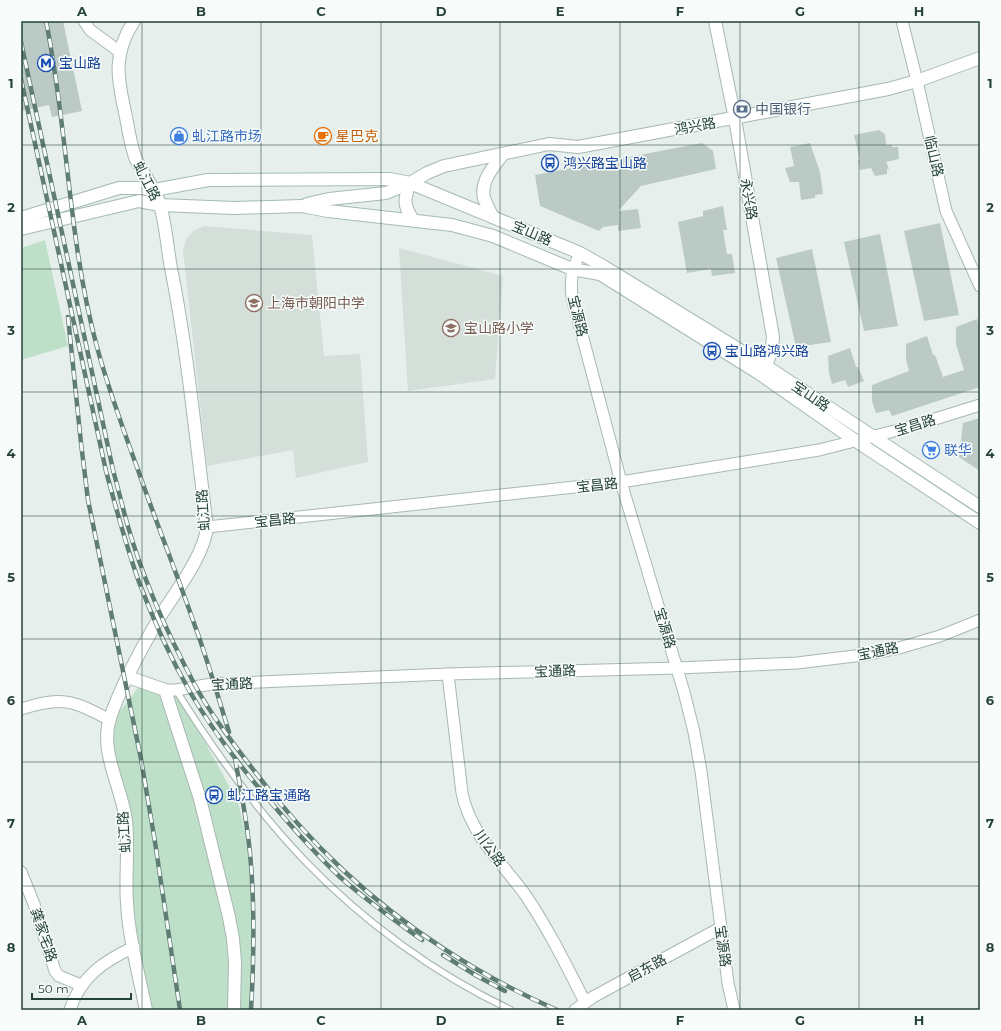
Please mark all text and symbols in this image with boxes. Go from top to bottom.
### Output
text: A [76,3,88,19]
text: B [196,3,206,19]
text: C [316,3,326,19]
text: D [436,3,447,19]
text: E [556,3,565,19]
text: F [676,3,684,19]
text: G [795,3,805,19]
text: H [914,3,924,19]
metro station icon: 宝山路 [36,53,56,73]
place label: 宝山路 [59,54,101,72]
text: 1 [8,75,14,91]
text: 1 [987,75,993,91]
bank icon: 中国银行 [732,99,752,119]
place label: 中国银行 [755,100,811,118]
street label: 鸿兴路 [673,113,717,139]
shop icon: 虬江路市场 [169,126,189,146]
cafe icon: 星巴克 [313,126,333,146]
place label: 虬江路市场 [192,127,262,145]
place label: 星巴克 [336,127,378,145]
street label: 临山路 [921,134,947,178]
bus stop icon: 鸿兴路宝山路 [540,153,560,173]
place label: 鸿兴路宝山路 [563,154,647,172]
street label: 虬江路 [129,158,165,204]
street label: 永兴路 [736,177,762,221]
text: 2 [7,199,15,215]
text: 2 [986,199,994,215]
street label: 宝山路 [509,217,555,249]
school or university icon: 上海市朝阳中学 [244,293,264,313]
street label: 宝源路 [564,293,592,339]
place label: 上海市朝阳中学 [267,294,365,312]
school or university icon: 宝山路小学 [441,318,461,338]
place label: 宝山路小学 [464,319,534,337]
text: 3 [6,322,15,338]
text: 3 [985,322,994,338]
bus stop icon: 宝山路鸿兴路 [702,341,722,361]
place label: 宝山路鸿兴路 [725,342,809,360]
street label: 宝山路 [789,377,833,415]
street label: 宝昌路 [892,410,938,440]
supermarket icon: 联华 [921,440,941,460]
place label: 联华 [944,441,972,459]
text: 4 [7,445,16,461]
text: 4 [986,445,995,461]
street label: 宝昌路 [575,474,619,496]
street label: 虬江路 [193,488,213,532]
street label: 宝昌路 [253,509,297,531]
text: 5 [7,569,15,585]
text: 5 [986,569,994,585]
street label: 宝源路 [650,605,680,651]
street label: 宝通路 [856,638,900,664]
street label: 宝通路 [534,661,576,681]
street label: 宝通路 [211,674,253,694]
text: 6 [7,692,16,708]
text: 6 [986,692,995,708]
bus stop icon: 虬江路宝通路 [204,785,224,805]
place label: 虬江路宝通路 [227,786,311,804]
street label: 虬江路 [114,810,134,854]
text: 7 [7,815,15,831]
text: 7 [986,815,994,831]
street label: 川公路 [470,826,510,870]
street label: 龚家宅路 [27,906,61,964]
street label: 宝源路 [711,924,735,968]
text: 8 [7,939,16,955]
text: 8 [986,939,995,955]
street label: 启东路 [624,950,670,986]
scale bar [32,975,131,1001]
text: 50 m [38,981,69,996]
text: A [76,1012,88,1028]
text: B [196,1012,206,1028]
text: C [316,1012,326,1028]
text: D [436,1012,447,1028]
text: E [556,1012,565,1028]
text: F [676,1012,684,1028]
text: G [795,1012,805,1028]
text: H [914,1012,924,1028]

